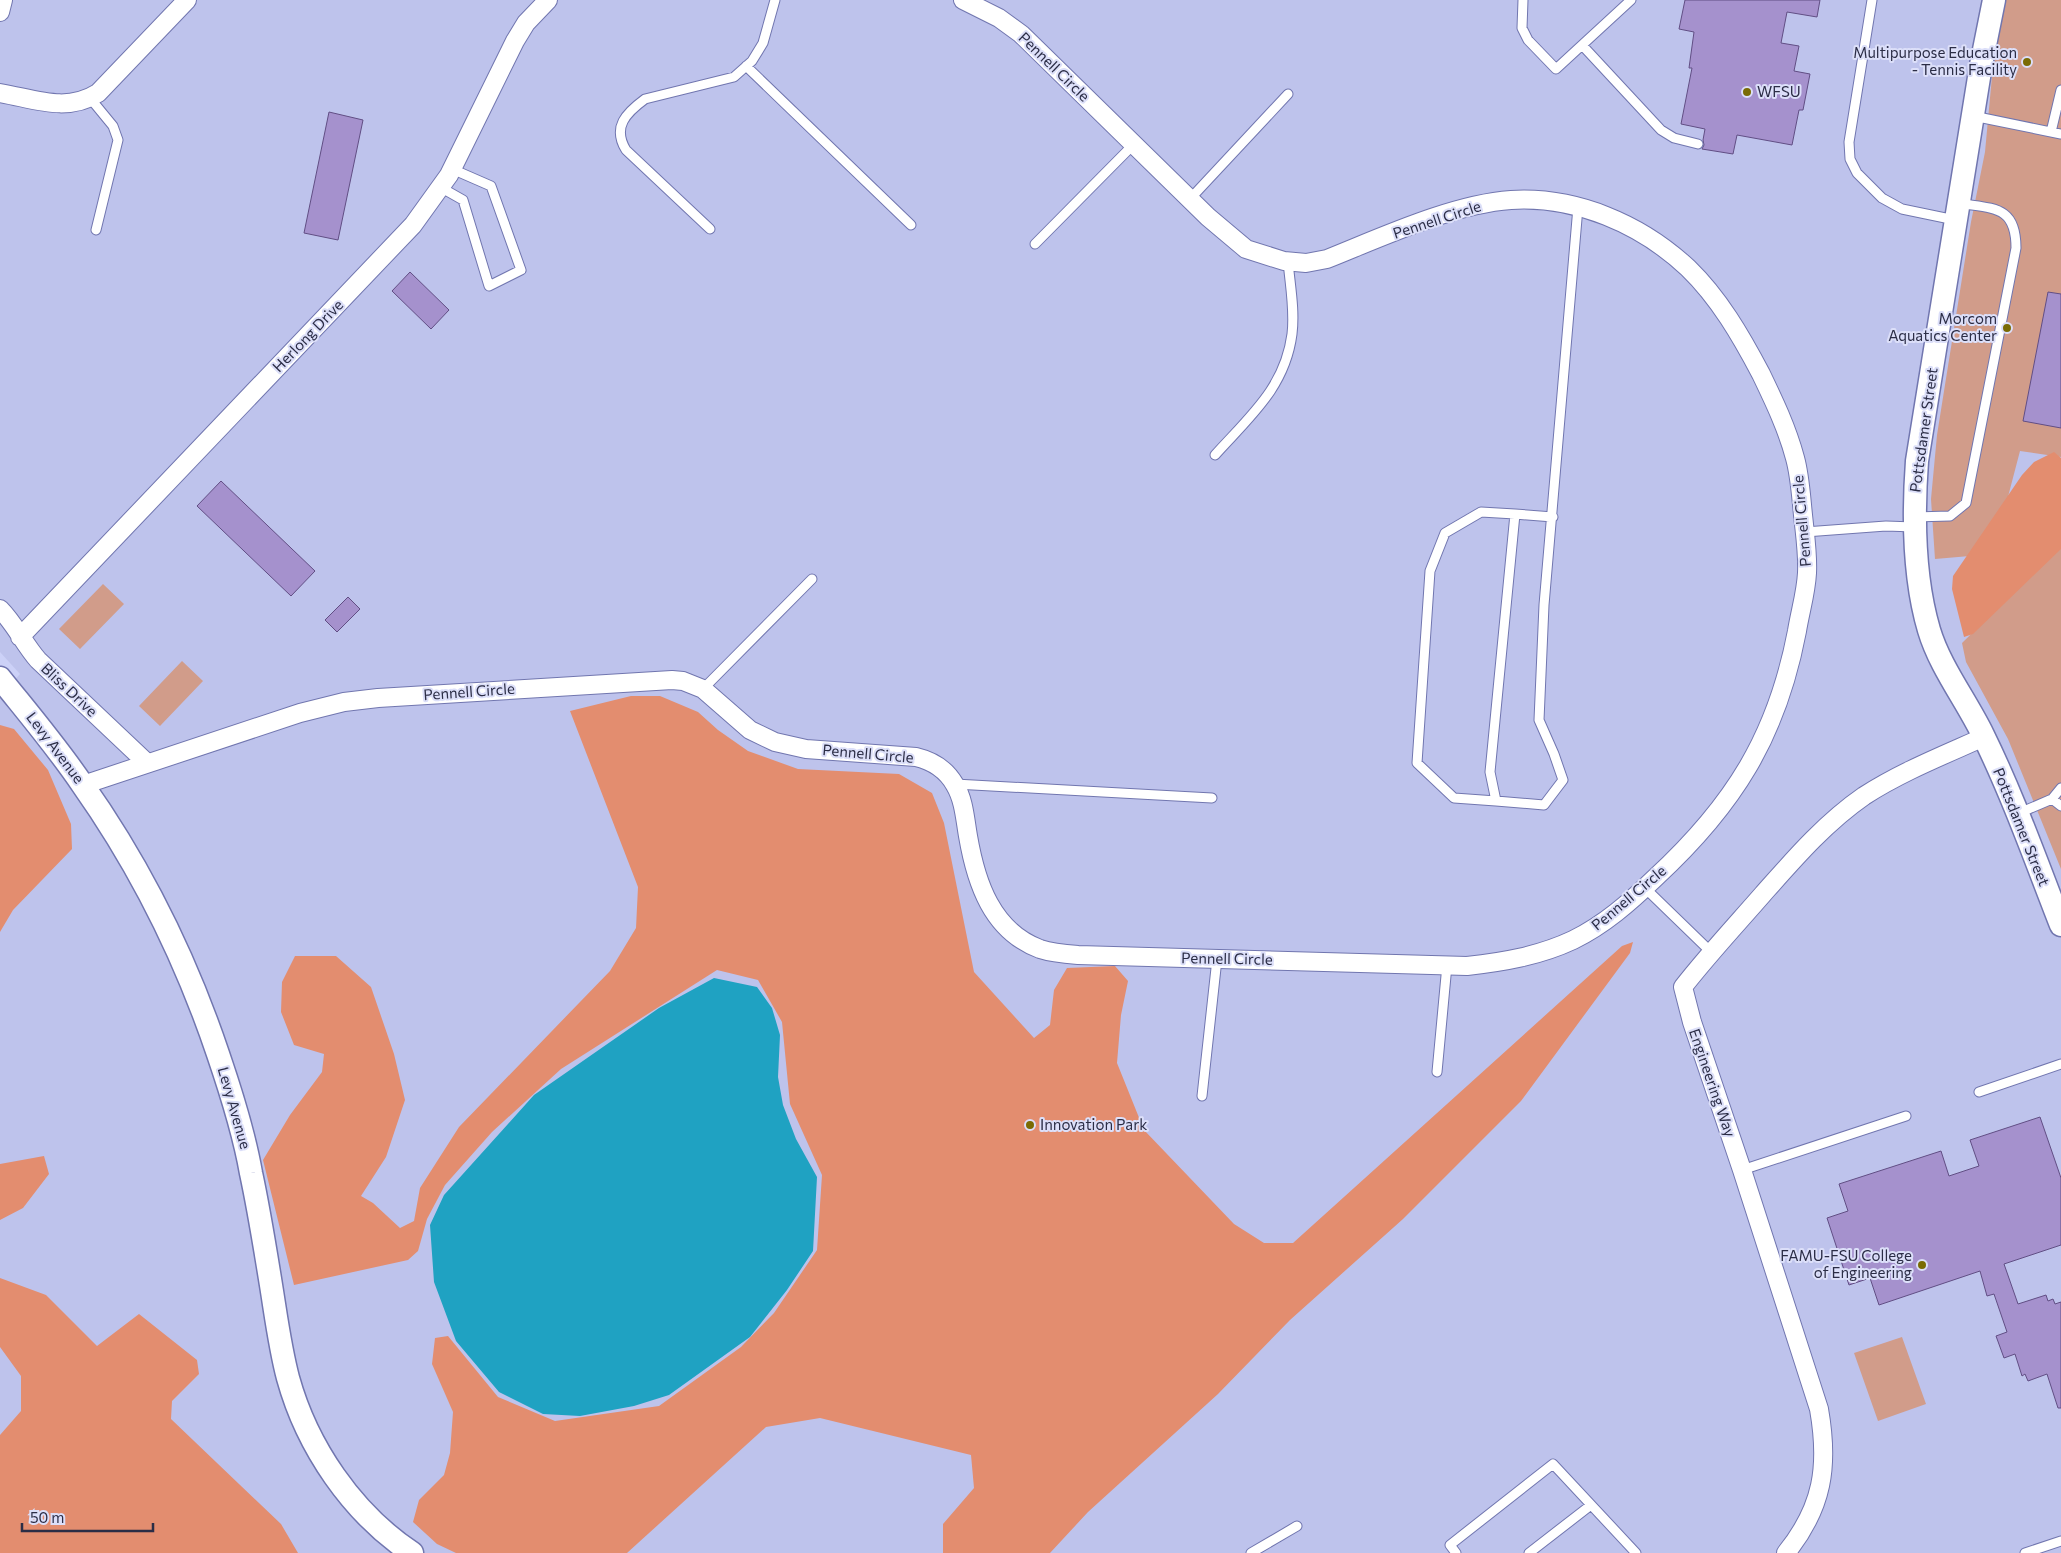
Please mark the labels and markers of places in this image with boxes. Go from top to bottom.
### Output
place label: Multipurpose Education - Tennis Facility [1853,43,2017,78]
marker: Multipurpose Education - Tennis Facility [2021,56,2033,68]
place label: WFSU [1757,82,1801,100]
marker: WFSU [1741,86,1753,98]
place label: Morcom Aquatics Center [1888,309,1997,344]
marker: Morcom Aquatics Center [2001,322,2013,334]
place label: Innovation Park [1040,1115,1147,1133]
marker: Innovation Park [1024,1119,1036,1131]
place label: FAMU-FSU College of Engineering [1780,1246,1912,1281]
marker: FAMU-FSU College of Engineering [1916,1259,1928,1271]

